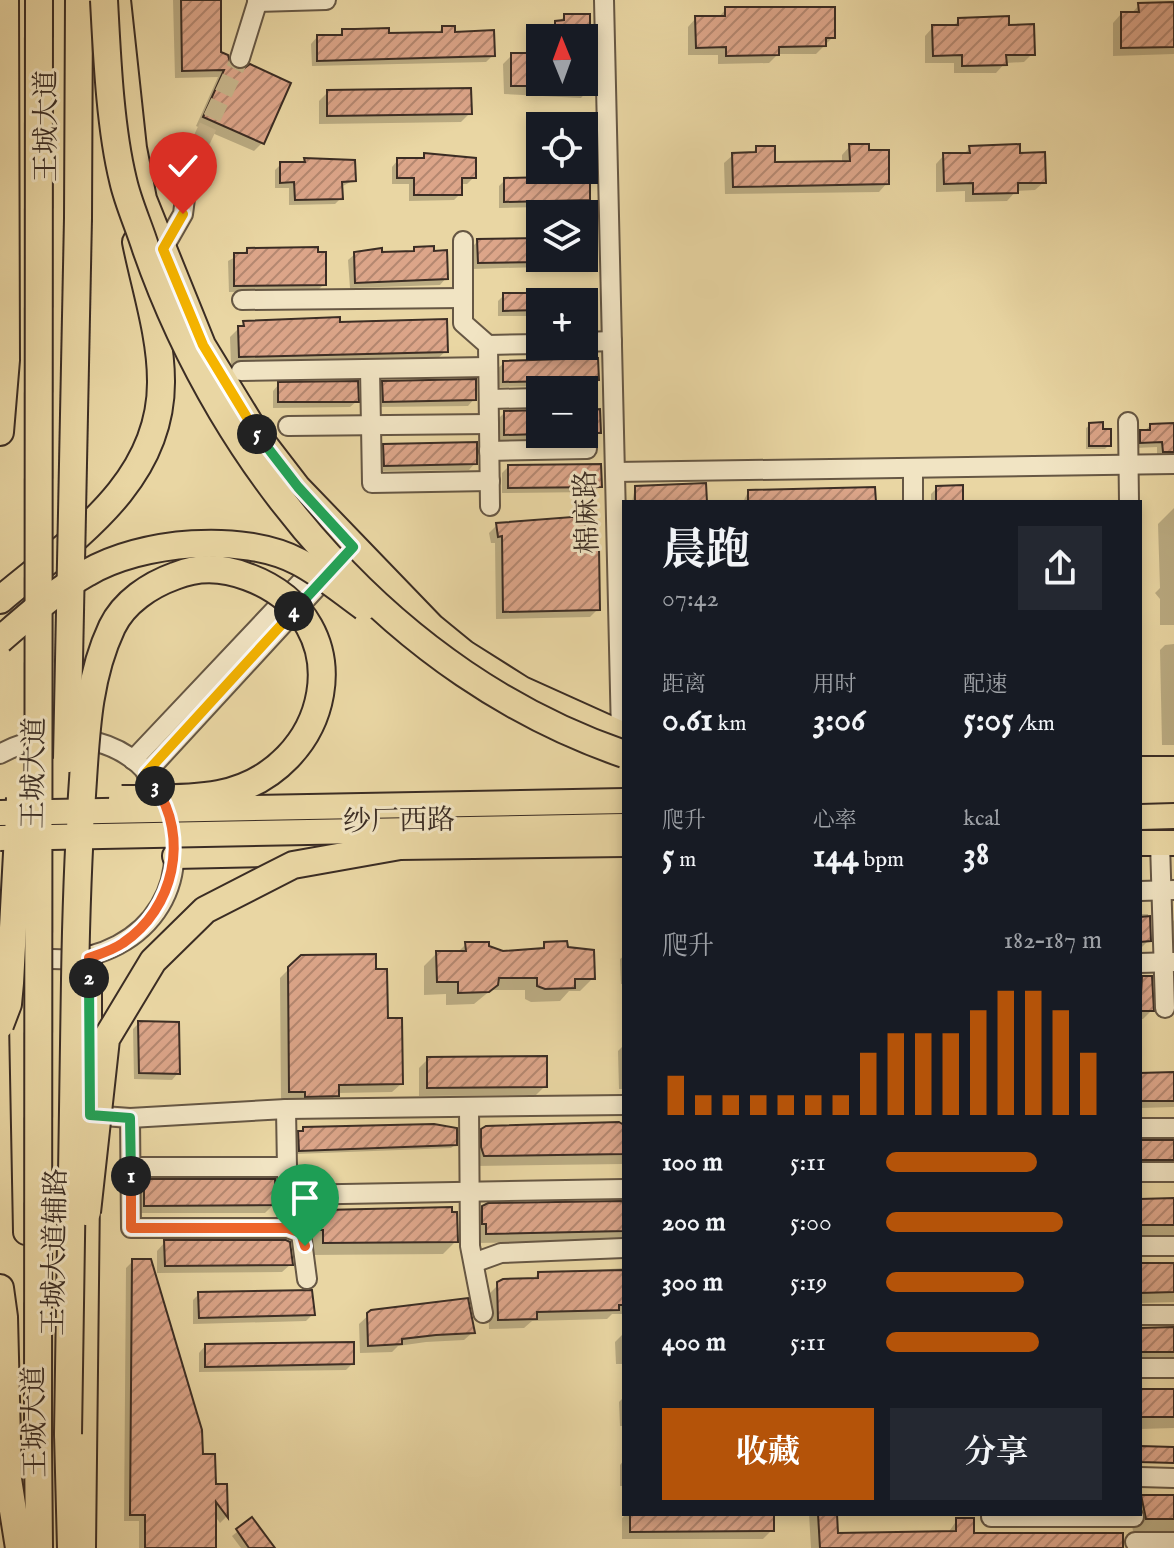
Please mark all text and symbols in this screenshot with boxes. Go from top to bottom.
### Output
north arrow [526,24,598,96]
map controls [526,24,598,448]
street label: 王城大道 [30,70,65,182]
button: locate [526,112,598,184]
pin [149,132,217,214]
icon: check [161,144,205,188]
button: layers [526,200,598,272]
button: + [526,288,598,360]
button: − [526,376,598,448]
pin: 5 [237,414,277,454]
text: 5 [253,420,261,448]
street label: 棉麻路 [569,469,607,555]
text: 晨跑 [662,524,750,580]
button: share [1018,526,1102,610]
text: 07:42 [662,582,719,615]
pin: 4 [274,591,314,631]
text: 4 [289,597,299,625]
text: 距离 [662,671,706,699]
text: 用时 [813,671,857,699]
text: 配速 [963,671,1007,699]
text: 0.61 [662,699,713,742]
text: 3:06 [813,699,865,742]
text: 5:05 [963,699,1014,742]
text: km [713,710,746,738]
text: /km [1014,710,1055,738]
street label: 王城大道 [17,717,53,829]
pin: 3 [135,766,175,806]
text: 3 [151,772,159,800]
street label: 纱厂西路 [343,804,455,840]
text: kcal [963,805,1000,833]
text: 爬升 [662,807,706,835]
text: 心率 [813,807,857,835]
text: 38 [963,833,989,876]
text: 5 [662,835,674,878]
text: 144 [813,835,859,878]
text: m [674,846,696,874]
text: bpm [859,846,904,874]
text: 182–187 m [1003,924,1102,957]
text: 爬升 [662,930,714,963]
pin: 2 [69,958,109,998]
text: 2 [84,964,94,992]
text: 100 m [662,1146,723,1179]
text: 5:11 [790,1146,826,1179]
pin: 1 [111,1156,151,1196]
text: 1 [127,1162,135,1190]
pin [271,1164,339,1246]
street label: 王城大道辅路 [37,1168,75,1336]
icon: arrive [283,1176,327,1220]
text: 200 m [662,1206,726,1239]
text: 5:00 [790,1206,832,1239]
text: 300 m [662,1266,723,1299]
text: 5:19 [790,1266,827,1299]
text: 400 m [662,1326,726,1359]
text: 5:11 [790,1326,826,1359]
street label: 王城大道 [18,1366,54,1478]
button: 收藏 [662,1408,874,1500]
button: 分享 [890,1408,1102,1500]

